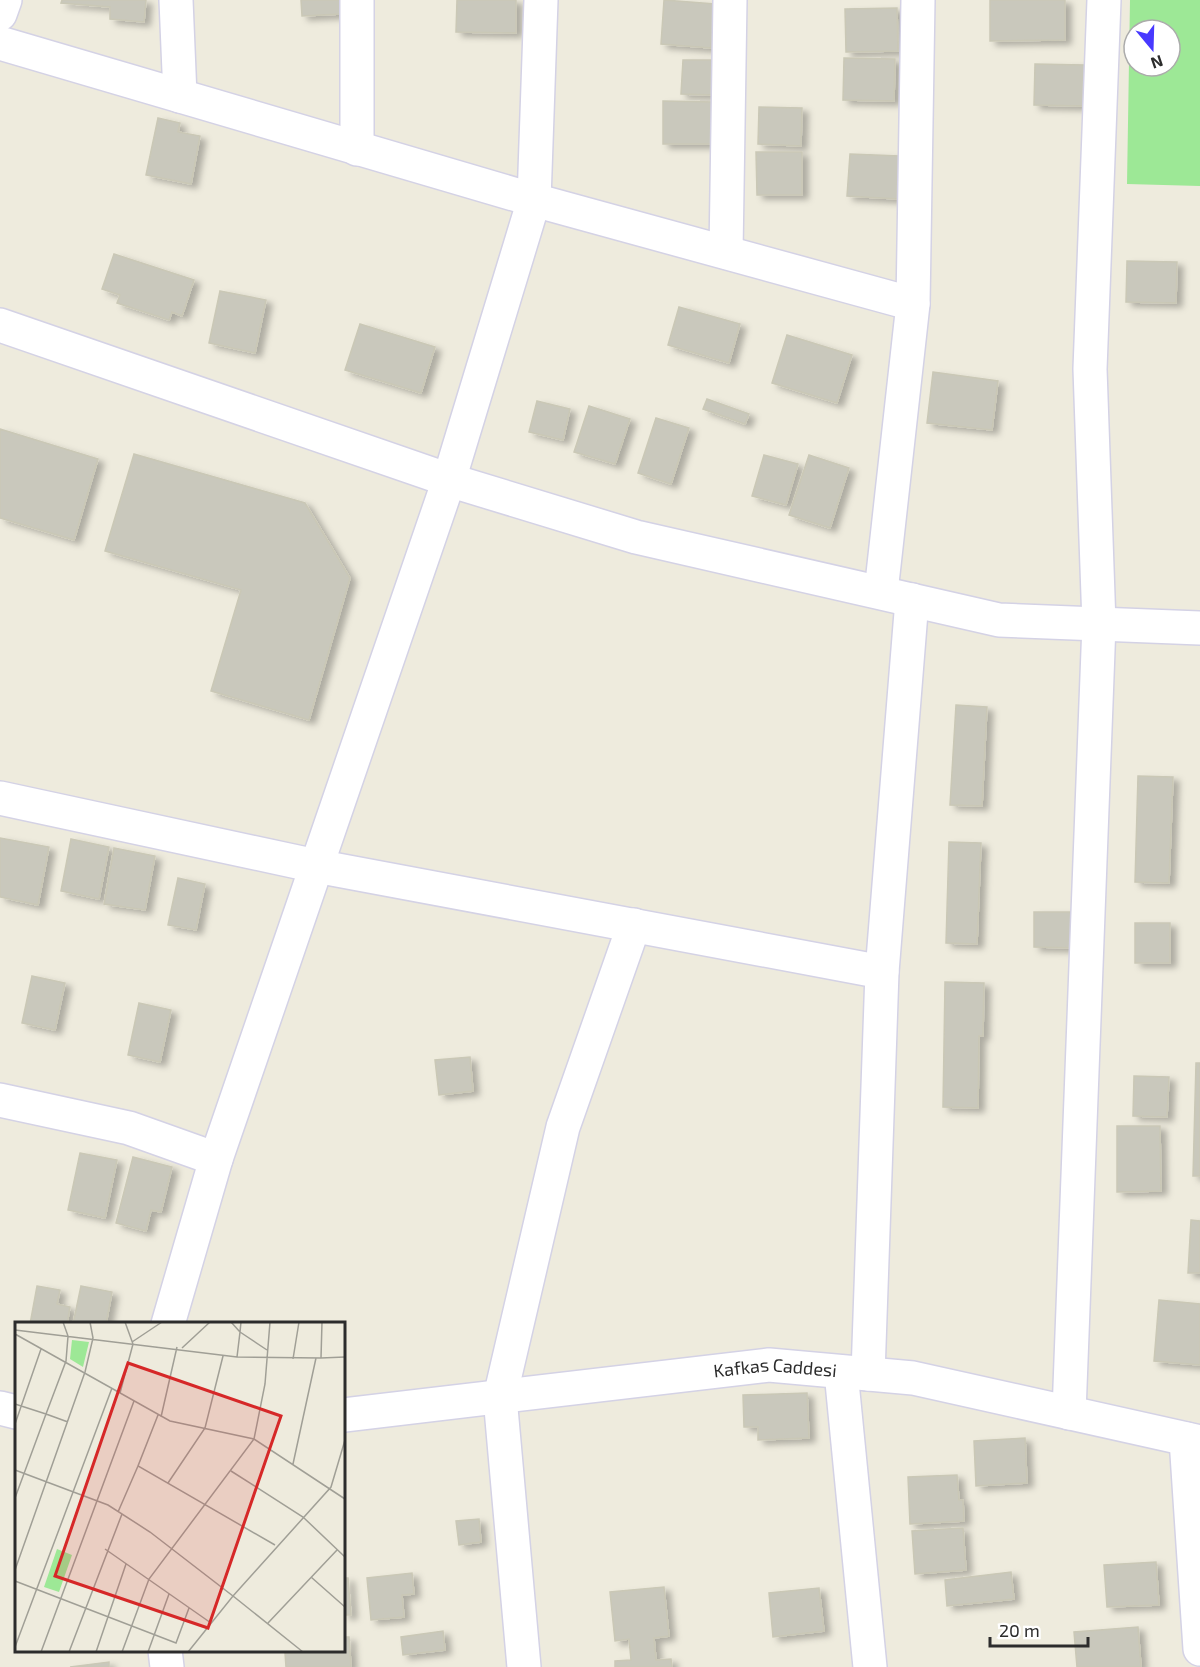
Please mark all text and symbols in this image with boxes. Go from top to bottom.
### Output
north arrow [1122,18,1182,78]
text: N [1148,52,1166,74]
inset map [15,1322,345,1652]
street label: Kafkas Caddesi [712,1353,838,1381]
scale bar [990,1610,1088,1648]
text: 20 m [999,1619,1040,1641]

